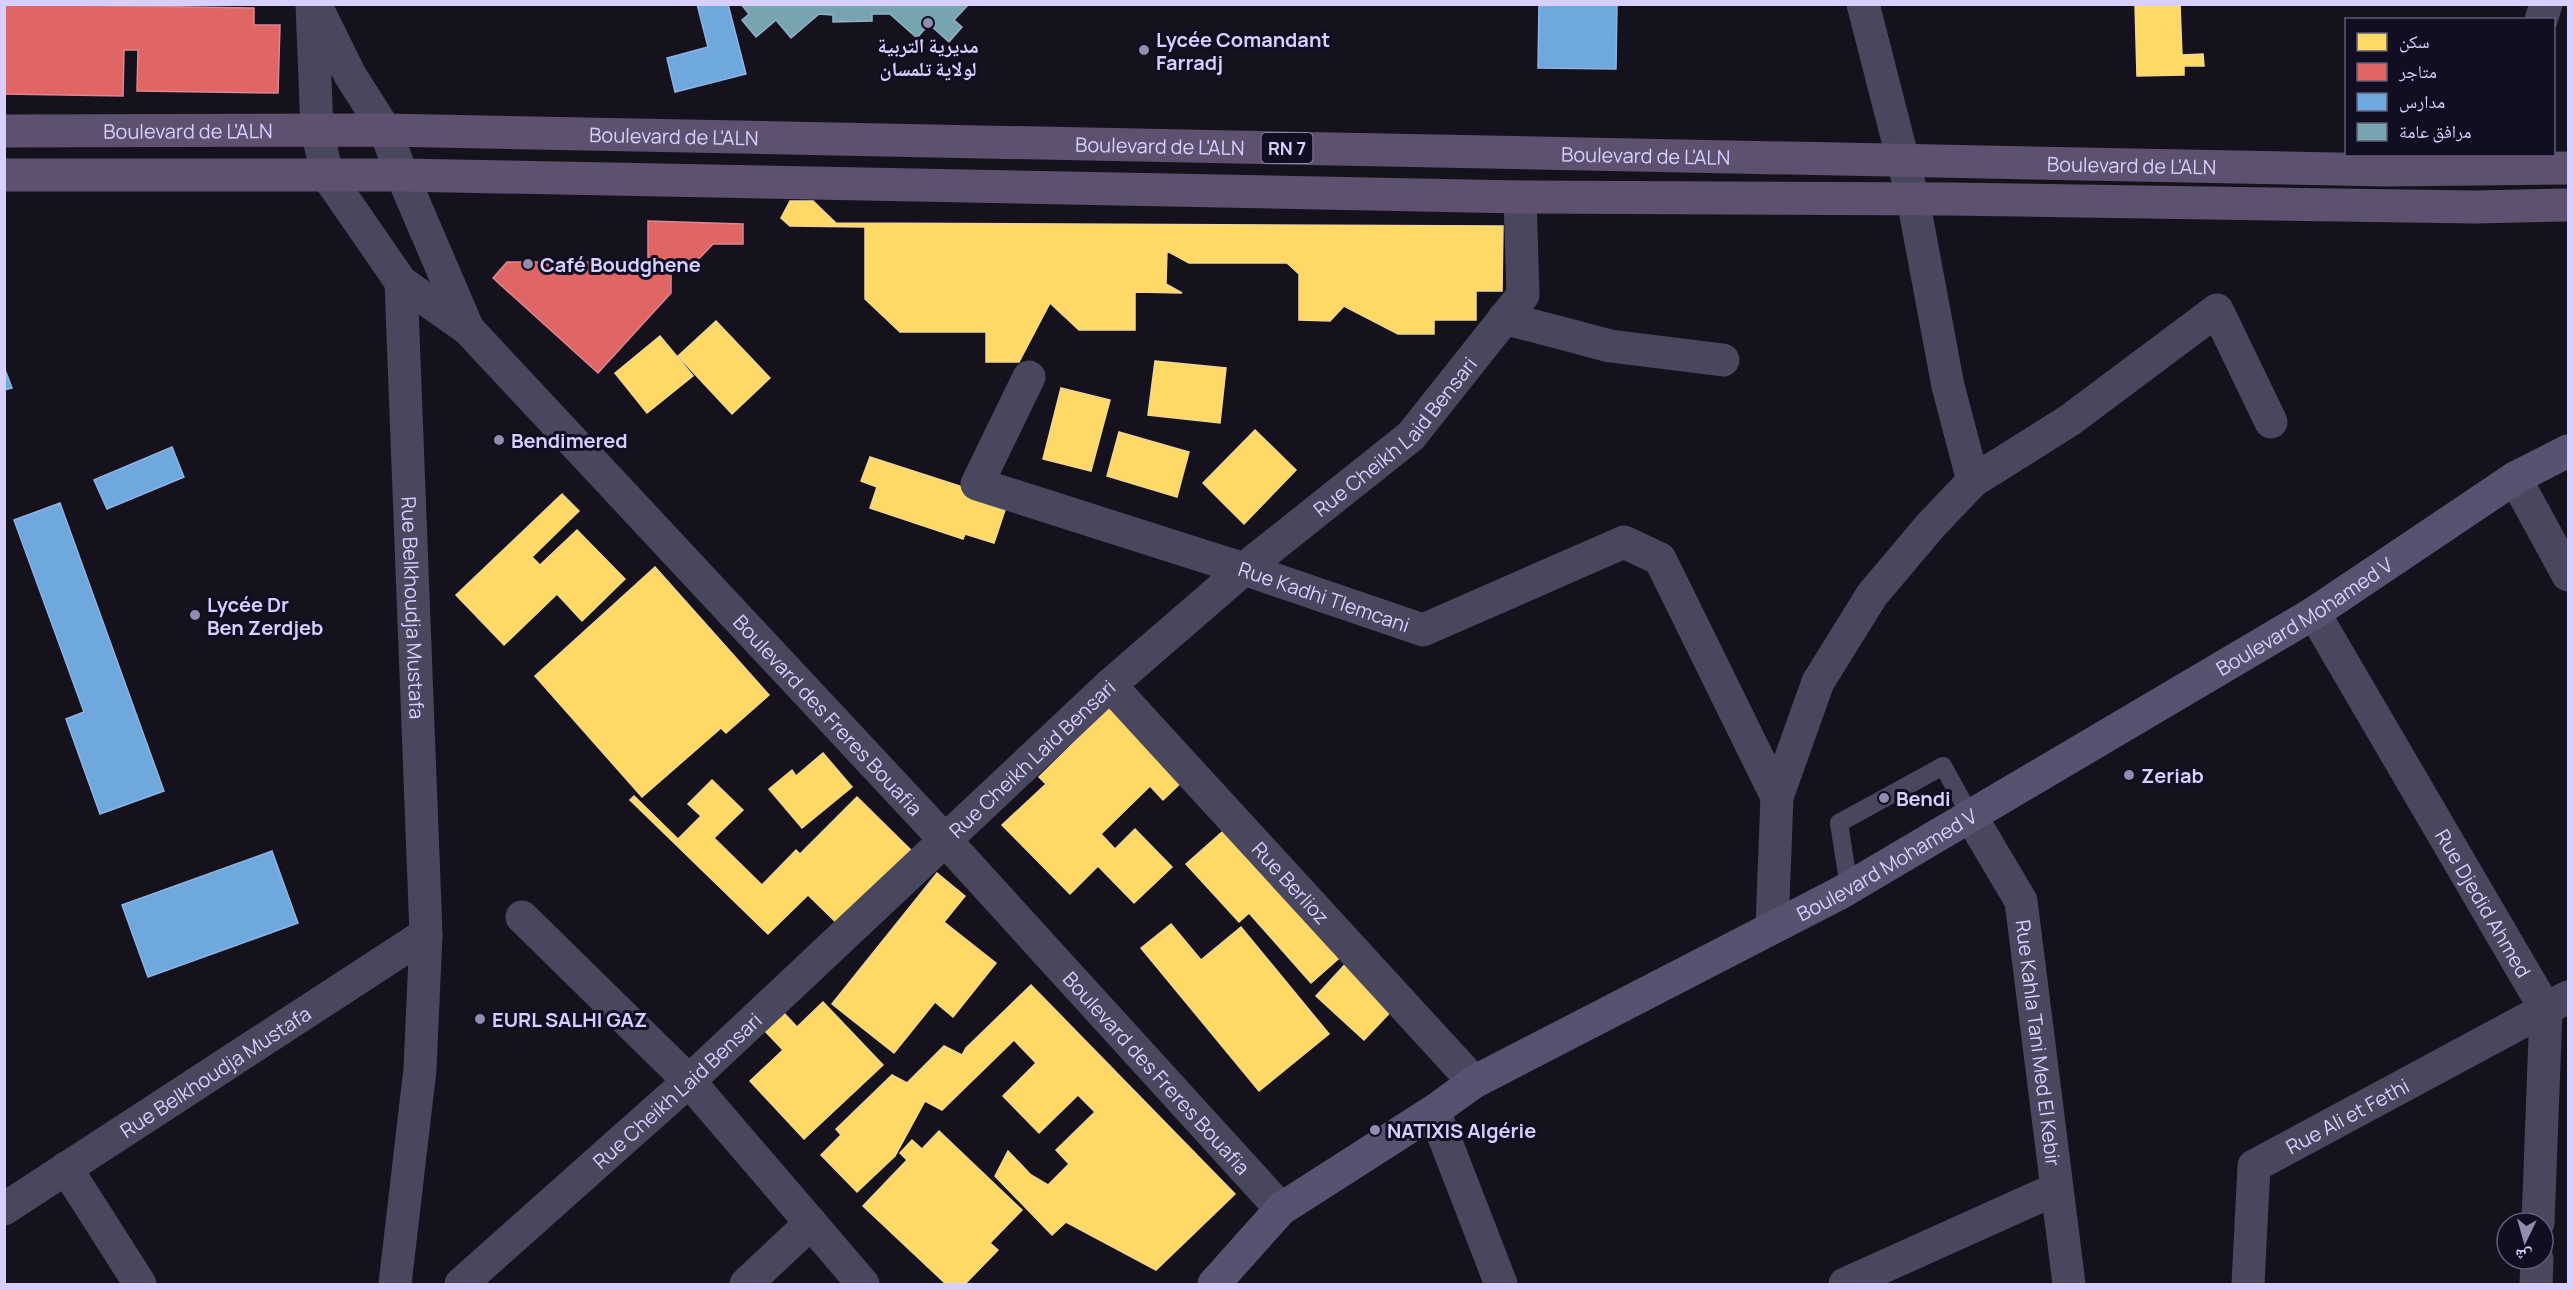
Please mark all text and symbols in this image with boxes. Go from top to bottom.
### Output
marker: مديرية التربية لولاية تلمسان [921,16,935,30]
legend [2345,18,2555,156]
place label: Lycée Comandant Farradj [1156,26,1330,76]
text: سكن [2399,29,2430,53]
place label: مديرية التربية لولاية تلمسان [877,32,979,82]
marker: Lycée Comandant Farradj [1137,43,1151,57]
text: متاجر [2398,59,2437,83]
text: مدارس [2399,89,2445,113]
street label: Boulevard de L'ALN [103,117,273,144]
text: مرافق عامة [2399,119,2471,143]
street label: Boulevard de L'ALN [589,121,759,151]
street label: Boulevard de L'ALN [1075,130,1245,161]
road number: RN 7 [1262,133,1312,163]
street label: Boulevard de L'ALN [1561,140,1731,170]
street label: Boulevard de L'ALN [2047,150,2217,180]
place label: Café Boudghene [540,251,701,278]
marker: Café Boudghene [521,257,535,271]
street label: Rue Cheikh Laid Bensari [1307,351,1482,522]
place label: Bendimered [511,427,628,454]
marker: Bendimered [492,433,506,447]
street label: Rue Belkhoudja Mustafa [396,496,431,720]
street label: Boulevard Mohamed V [2211,551,2398,682]
street label: Rue Kadhi Tlemcani [1235,555,1413,638]
place label: Lycée Dr Ben Zerdjeb [207,591,323,641]
marker: Lycée Dr Ben Zerdjeb [188,608,202,622]
street label: Boulevard des Freres Bouafia [728,608,929,821]
street label: Rue Cheikh Laid Bensari [943,673,1121,844]
place label: Zeriab [2141,762,2204,789]
marker: Zeriab [2122,768,2136,782]
place label: Bendi [1896,785,1951,812]
marker: Bendi [1877,791,1891,805]
street label: Boulevard Mohamed V [1792,802,1981,927]
street label: Rue Djedid Ahmed [2430,824,2538,982]
street label: Rue Berlioz [1246,836,1336,930]
street label: Rue Kahla Tani Med El Kebir [2010,918,2068,1168]
street label: Boulevard des Freres Bouafia [1057,965,1256,1180]
street label: Rue Belkhoudja Mustafa [114,999,316,1144]
place label: EURL SALHI GAZ [492,1006,647,1033]
street label: Rue Cheikh Laid Bensari [587,1006,767,1174]
marker: EURL SALHI GAZ [473,1012,487,1026]
street label: Rue Ali et Fethi [2281,1072,2413,1160]
place label: NATIXIS Algérie [1387,1117,1536,1144]
marker: NATIXIS Algérie [1368,1123,1382,1137]
north arrow [2495,1211,2555,1271]
text: ش [2514,1244,2533,1268]

